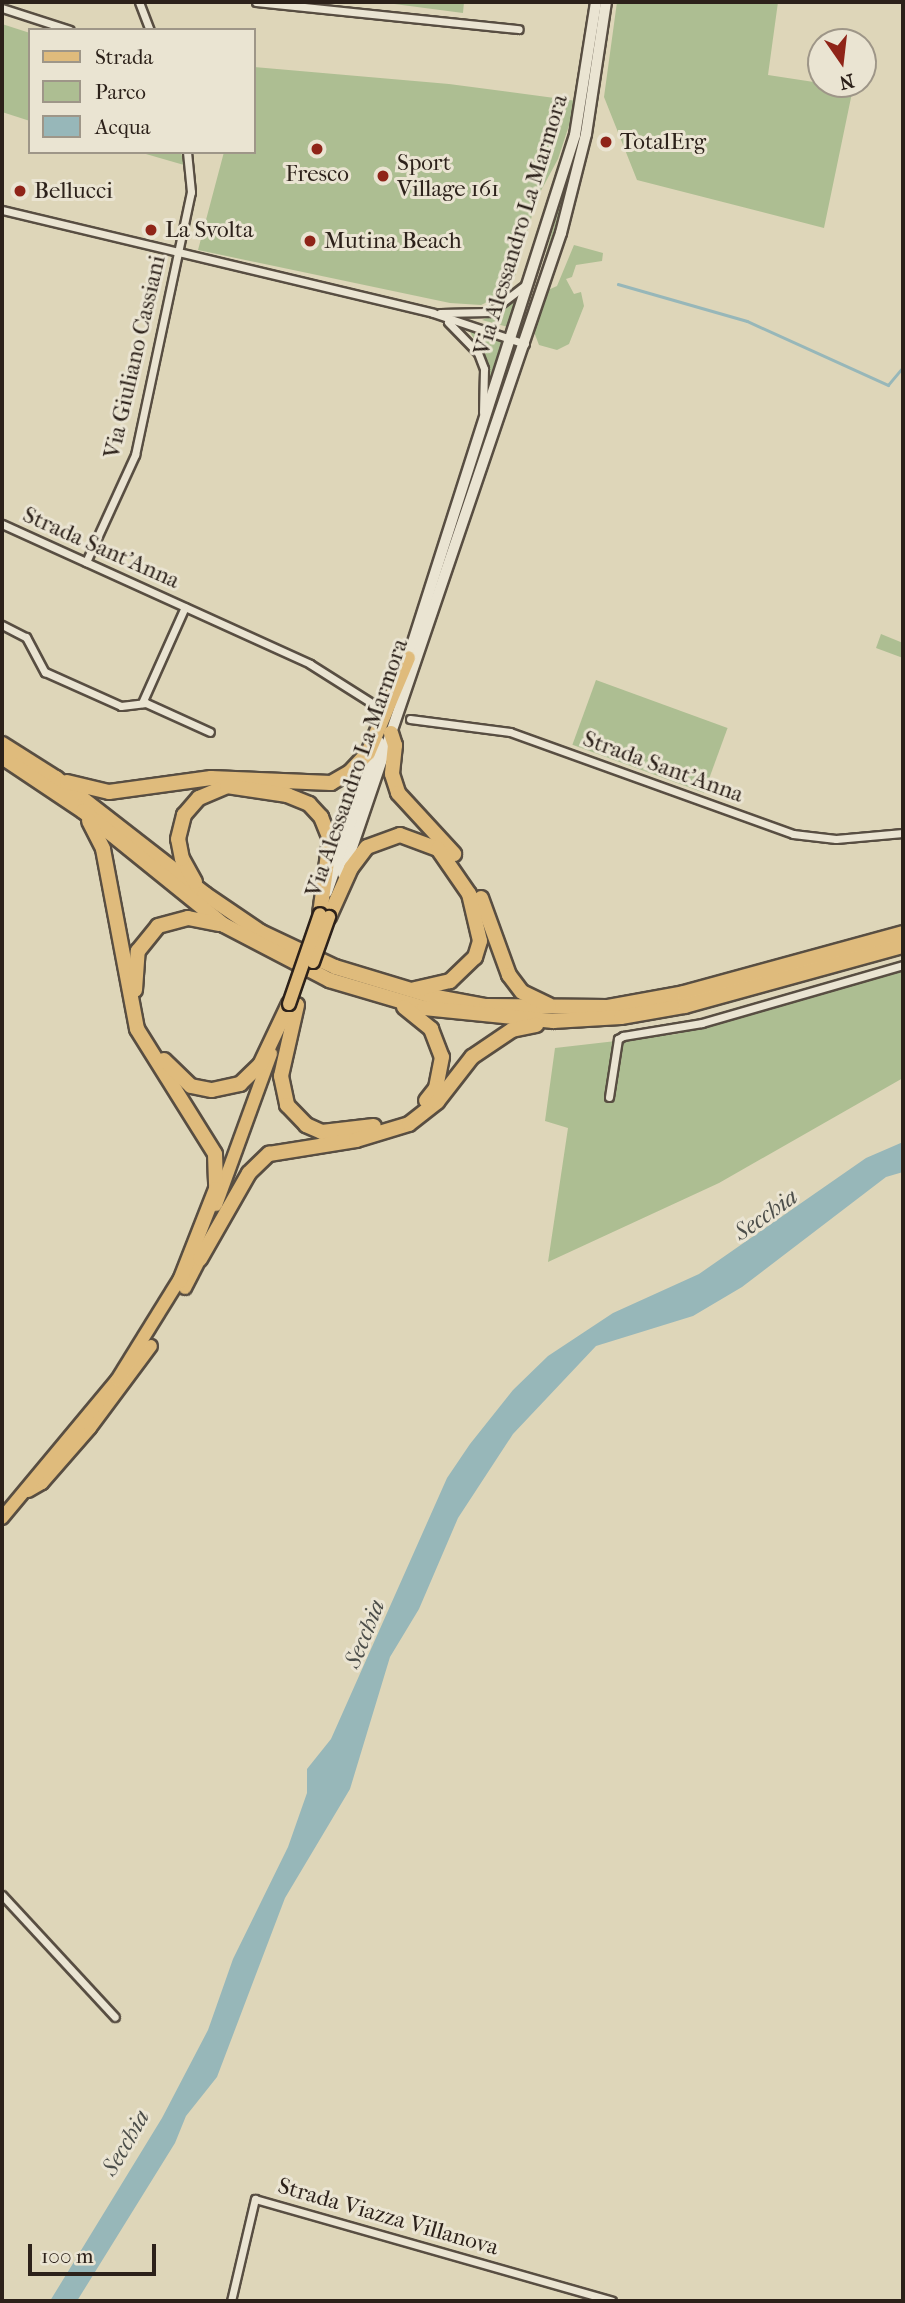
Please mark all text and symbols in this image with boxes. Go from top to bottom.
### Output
legend [28,28,256,154]
north arrow [807,28,877,98]
text: Strada [95,45,153,69]
text: N [837,69,856,94]
text: Parco [95,80,146,104]
street label: Via Alessandro La Marmora [468,91,574,359]
text: Acqua [95,115,150,139]
place label: TotalErg [620,128,706,156]
marker: TotalErg [598,134,614,150]
marker: Fresco [309,141,325,157]
place label: Sport Village 161 [397,149,499,203]
place label: Fresco [285,160,349,188]
marker: Sport Village 161 [375,168,391,184]
place label: Bellucci [34,177,113,205]
marker: Bellucci [12,183,28,199]
place label: La Svolta [165,216,254,244]
marker: La Svolta [143,222,159,238]
place label: Mutina Beach [324,227,462,255]
marker: Mutina Beach [302,233,318,249]
street label: Via Giuliano Cassiani [98,253,172,461]
street label: Strada Sant'Anna [18,501,184,595]
street label: Via Alessandro La Marmora [300,635,414,901]
street label: Strada Sant'Anna [579,725,747,809]
water label: Secchia [728,1183,804,1247]
water label: Secchia [338,1595,392,1673]
water label: Secchia [96,2105,156,2181]
street label: Strada Viazza Villanova [274,2172,502,2262]
scale bar [32,2230,159,2274]
text: 100 m [41,2244,94,2268]

